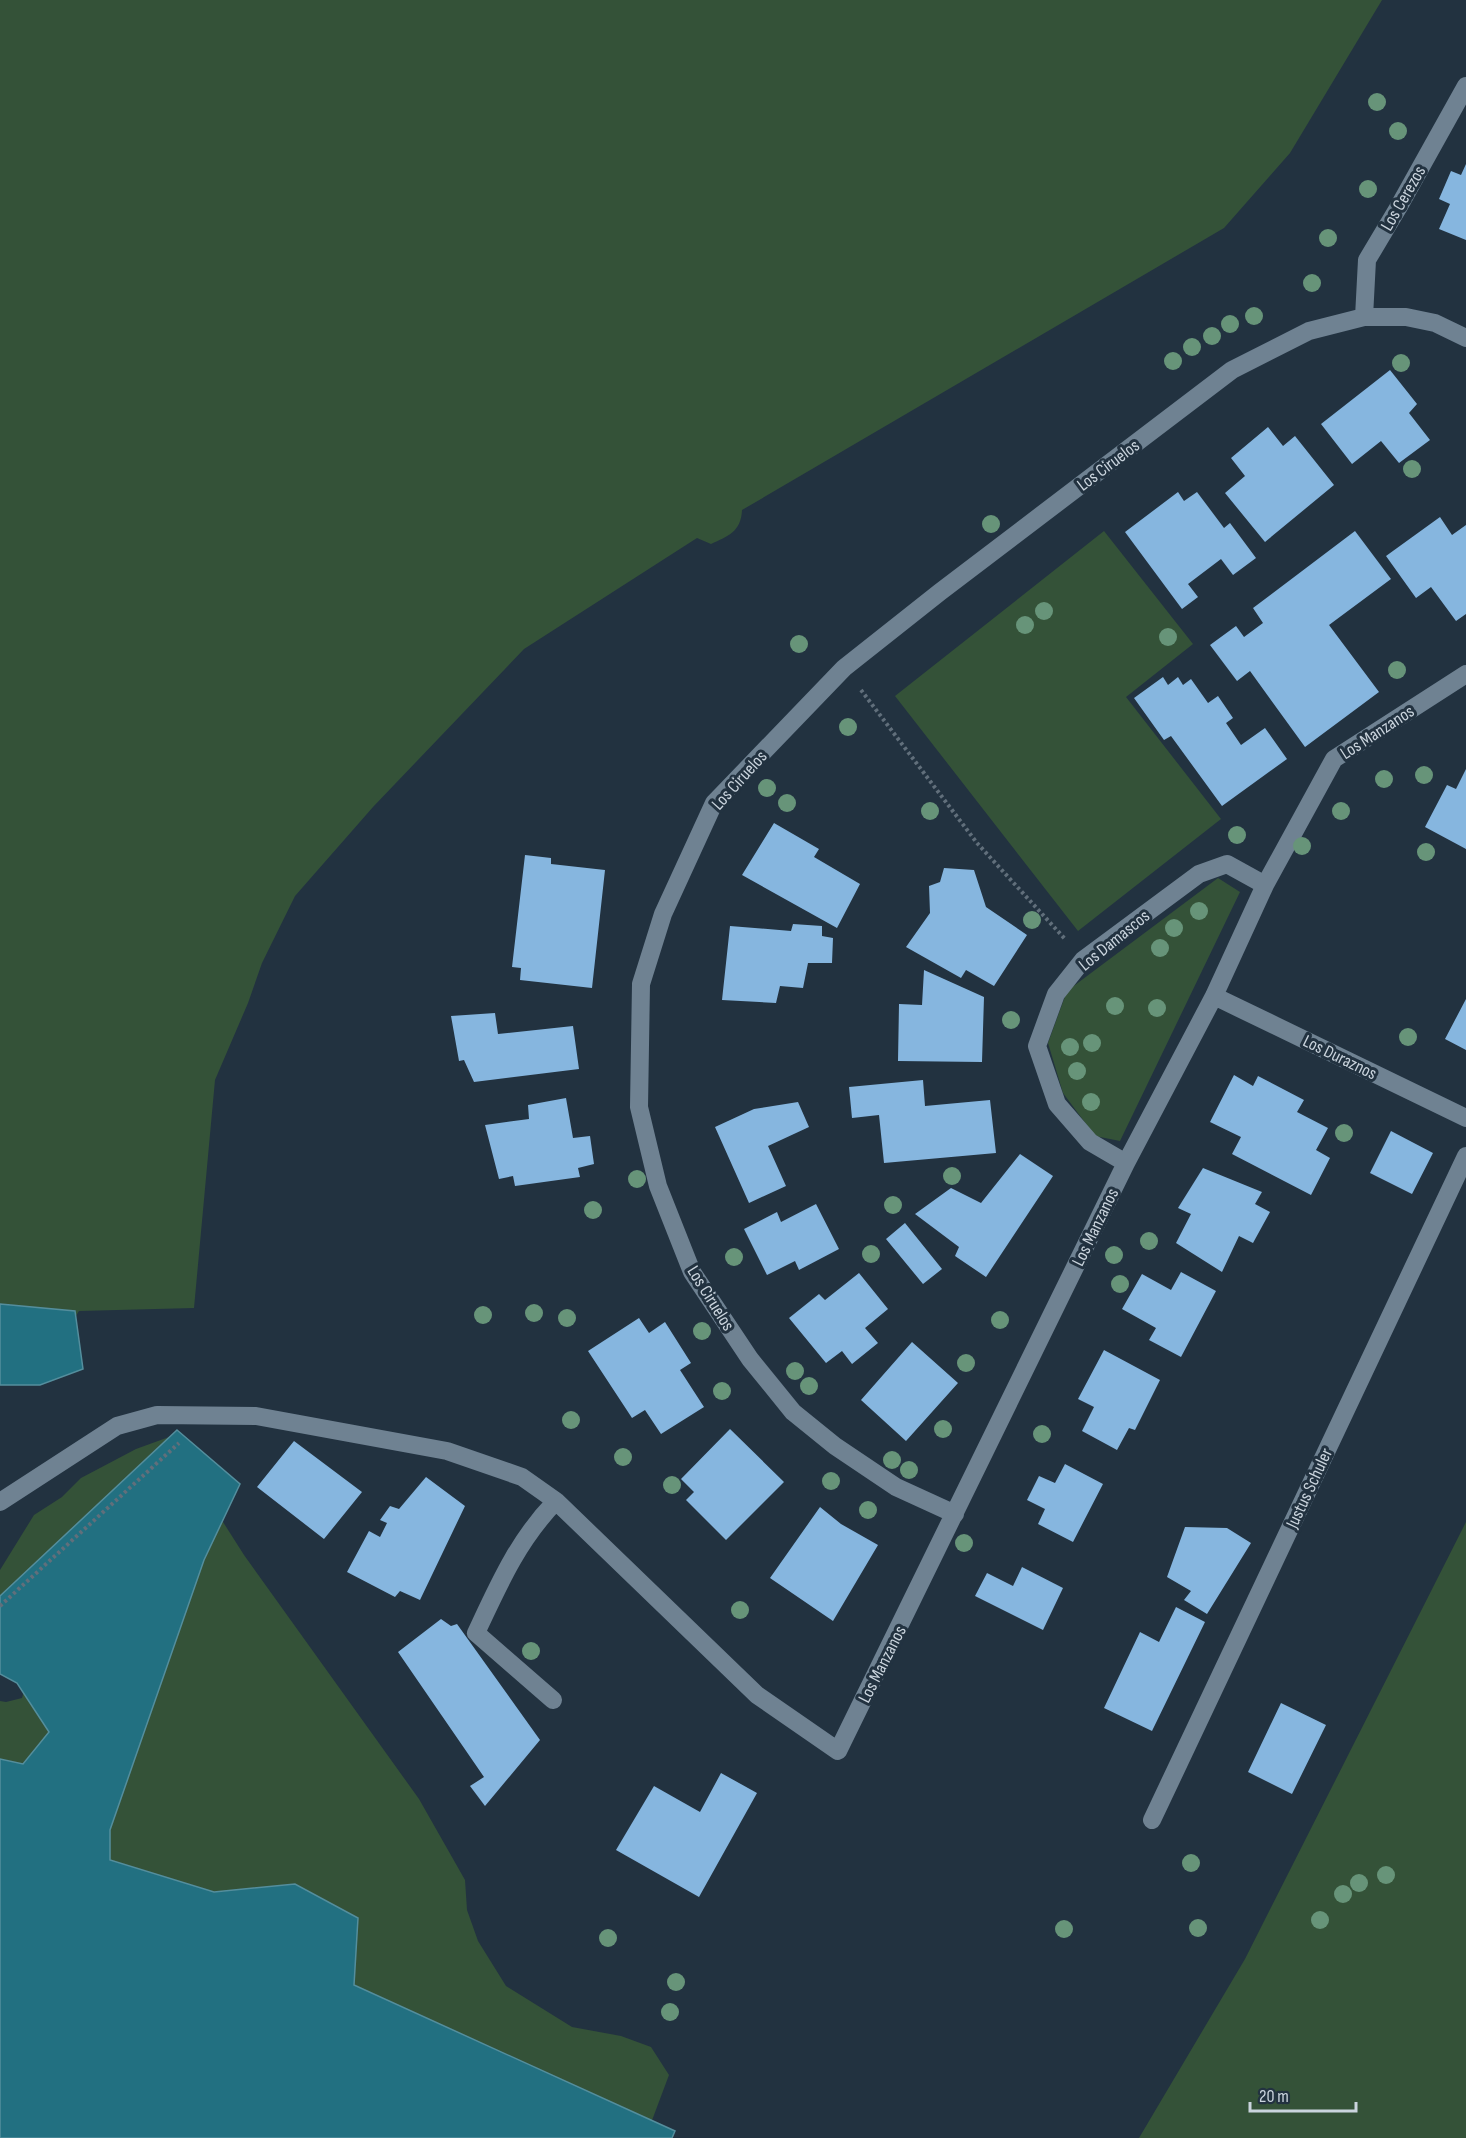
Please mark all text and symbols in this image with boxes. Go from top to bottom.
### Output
street label: Los Cerezos [1377,162,1430,234]
street label: Los Ciruelos [1073,435,1144,496]
street label: Los Manzanos [1336,701,1418,764]
street label: Los Ciruelos [707,746,771,814]
street label: Los Damascos [1075,906,1154,975]
street label: Los Duraznos [1299,1031,1380,1084]
street label: Los Manzanos [1068,1185,1123,1269]
street label: Los Ciruelos [682,1262,739,1335]
street label: Justus Schuler [1281,1445,1337,1532]
street label: Los Manzanos [854,1622,911,1706]
scale bar [1250,2075,1356,2113]
text: 20 m [1259,2086,1289,2107]

